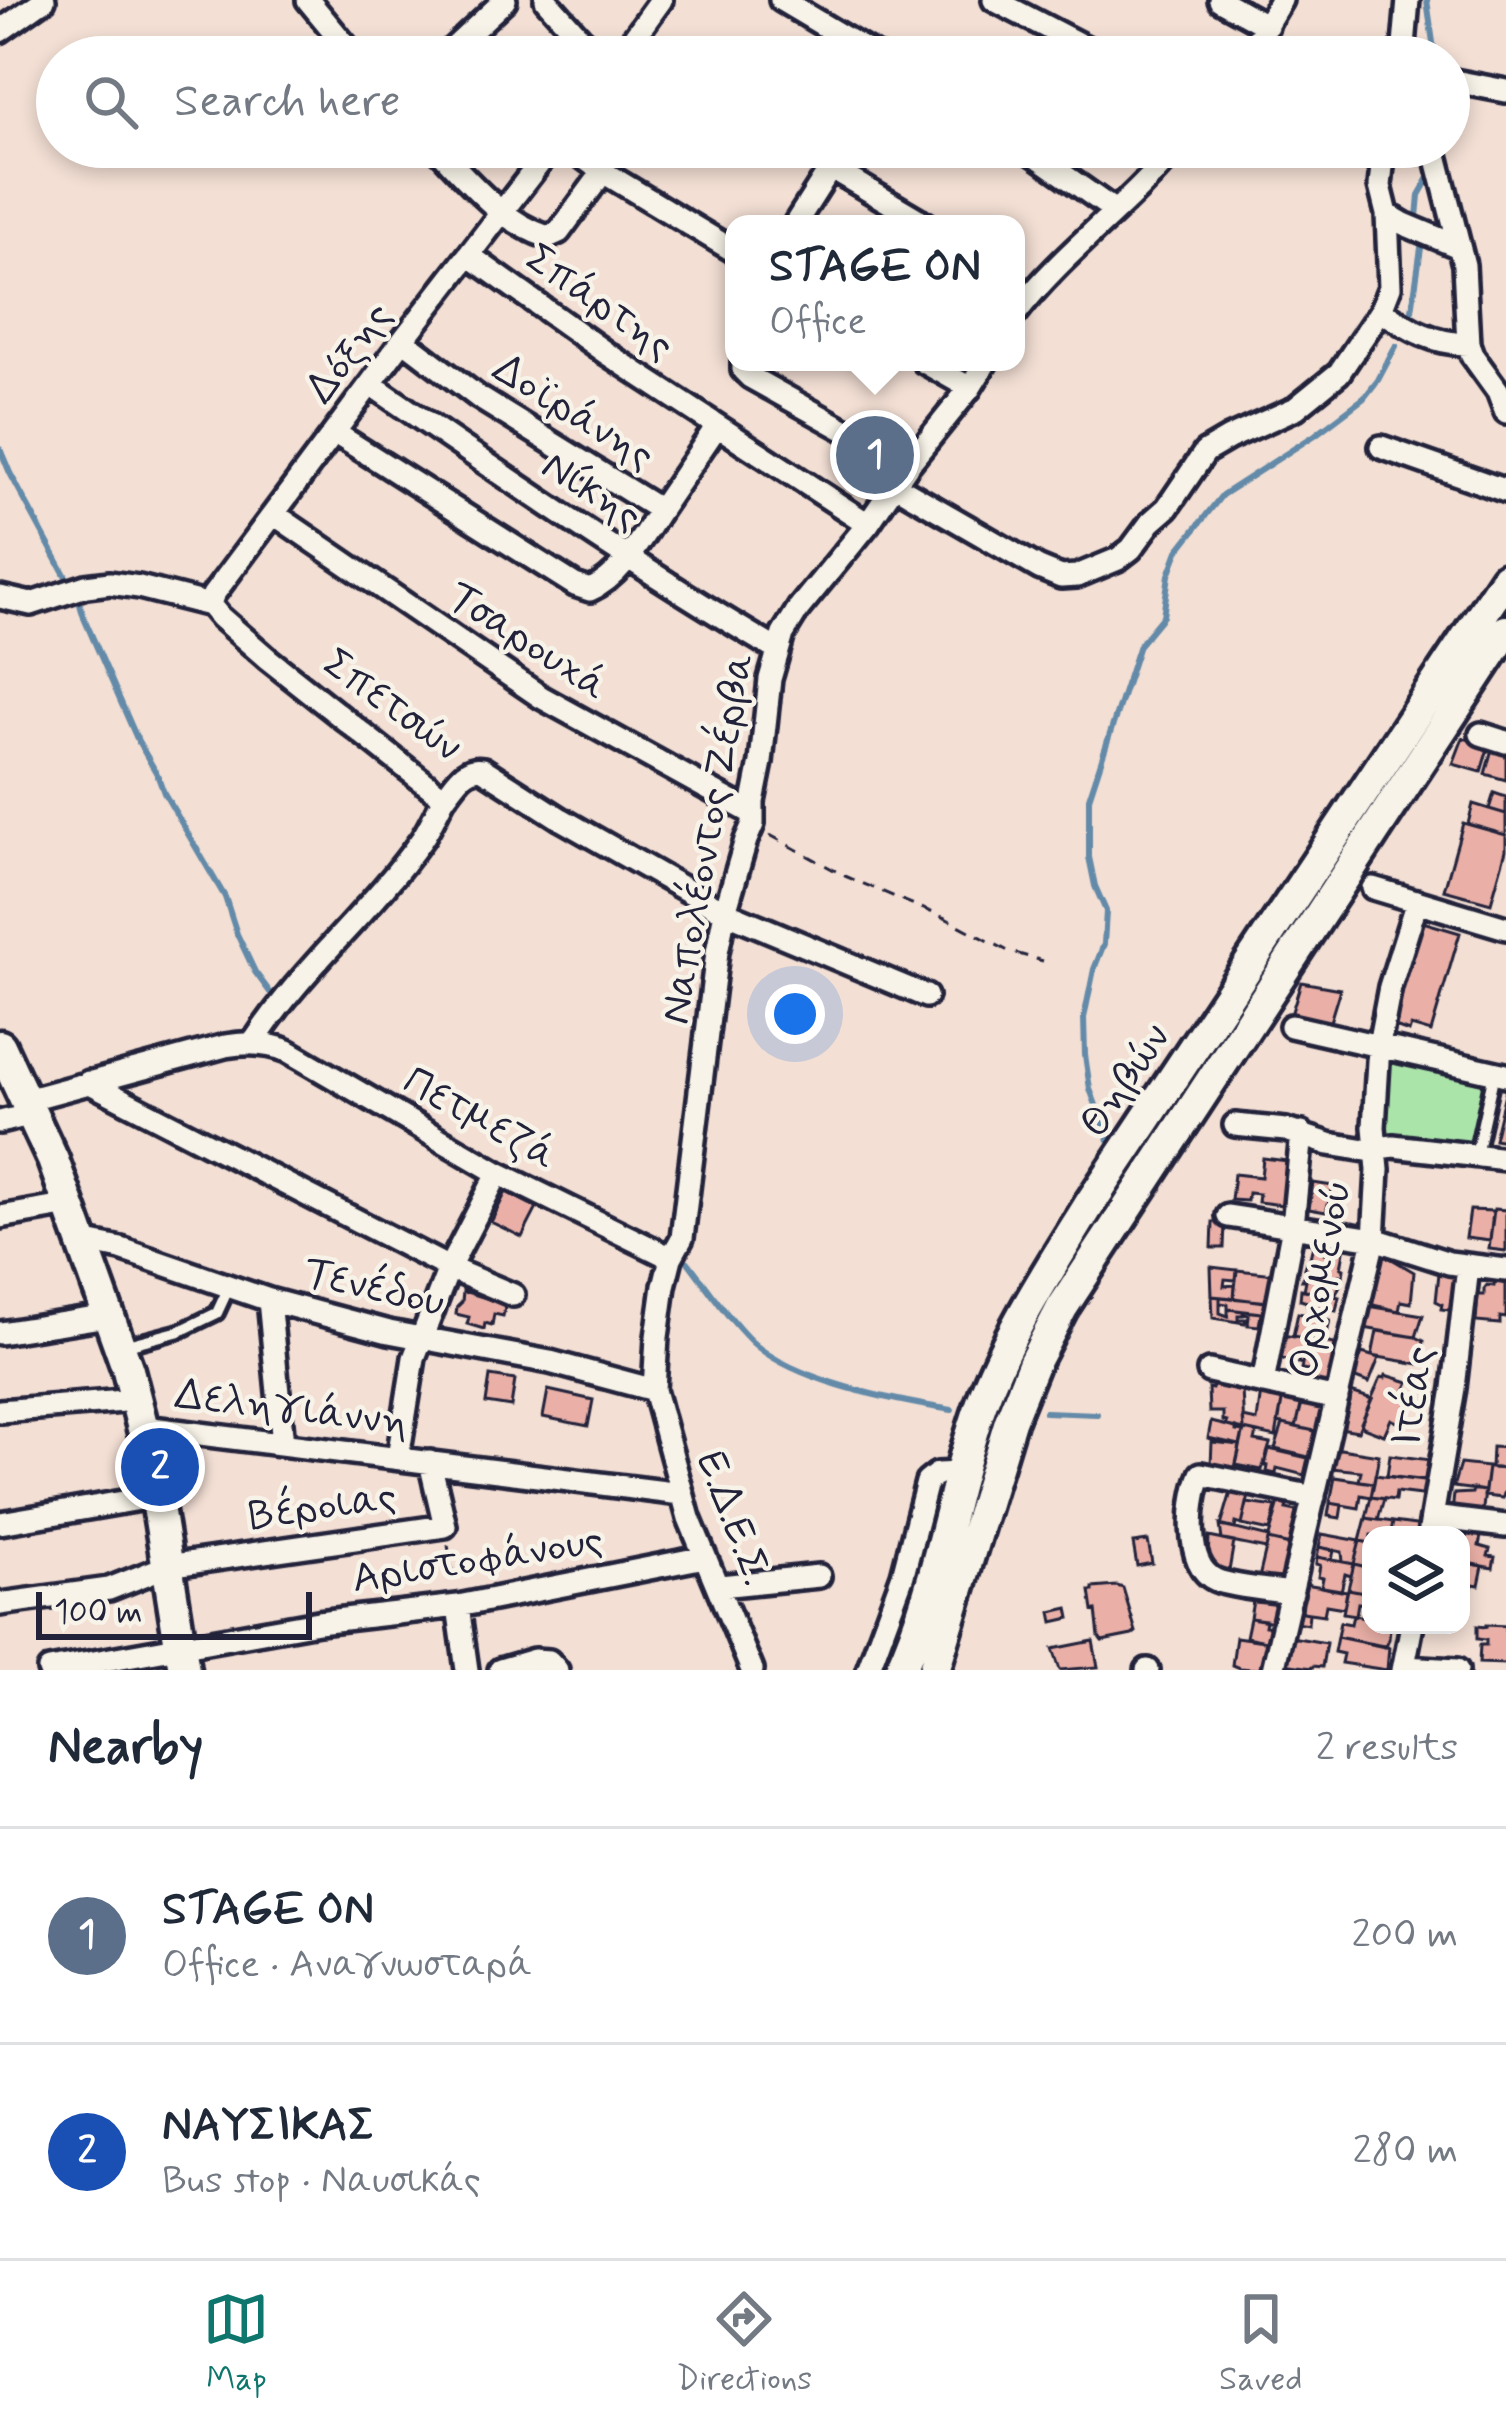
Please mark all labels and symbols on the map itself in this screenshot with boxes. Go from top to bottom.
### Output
street label: Σπάρτης [514,232,684,374]
street label: Δόξης [294,291,406,415]
street label: Δοϊράνης [482,342,664,484]
pin: 1 [836,410,914,500]
street label: Νίκης [531,439,652,545]
street label: Τσαρουχά [437,570,618,714]
street label: Σπετσών [311,637,473,775]
street label: Ναπολέοντος Ζέρβα [648,649,768,1029]
your location [765,984,825,1044]
street label: Θηβών [1068,1013,1184,1149]
street label: Πετμεζά [393,1055,566,1184]
street label: Ορχομενού [1277,1176,1366,1383]
street label: Τενέδου [299,1245,450,1331]
street label: Ιτέας [1379,1342,1449,1450]
street label: Δεληγιάννη [172,1368,411,1451]
pin: 2 [121,1422,199,1512]
street label: Ε.Δ.Ε.Σ. [682,1443,783,1593]
street label: Βέροιας [245,1469,400,1545]
street label: Αριστοφάνους [348,1513,607,1607]
scale bar [36,1586,312,1639]

